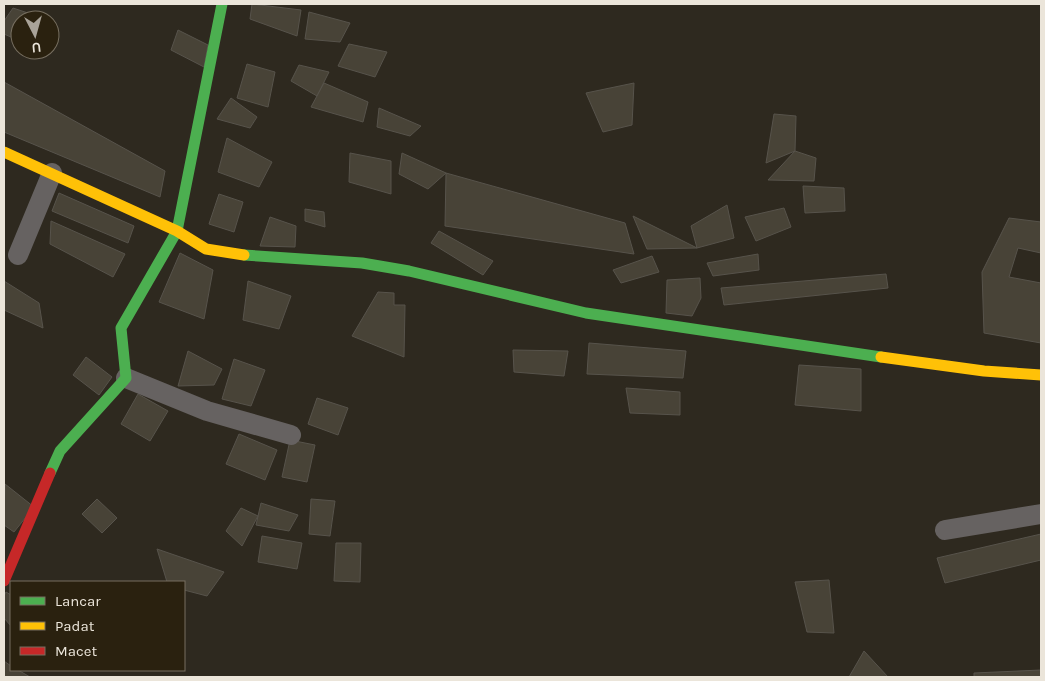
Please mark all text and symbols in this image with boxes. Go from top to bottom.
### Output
north arrow [10,10,60,60]
text: U [31,38,42,56]
legend [10,581,185,671]
text: Lancar [55,592,101,610]
text: Padat [55,617,95,635]
text: Macet [55,642,97,660]

